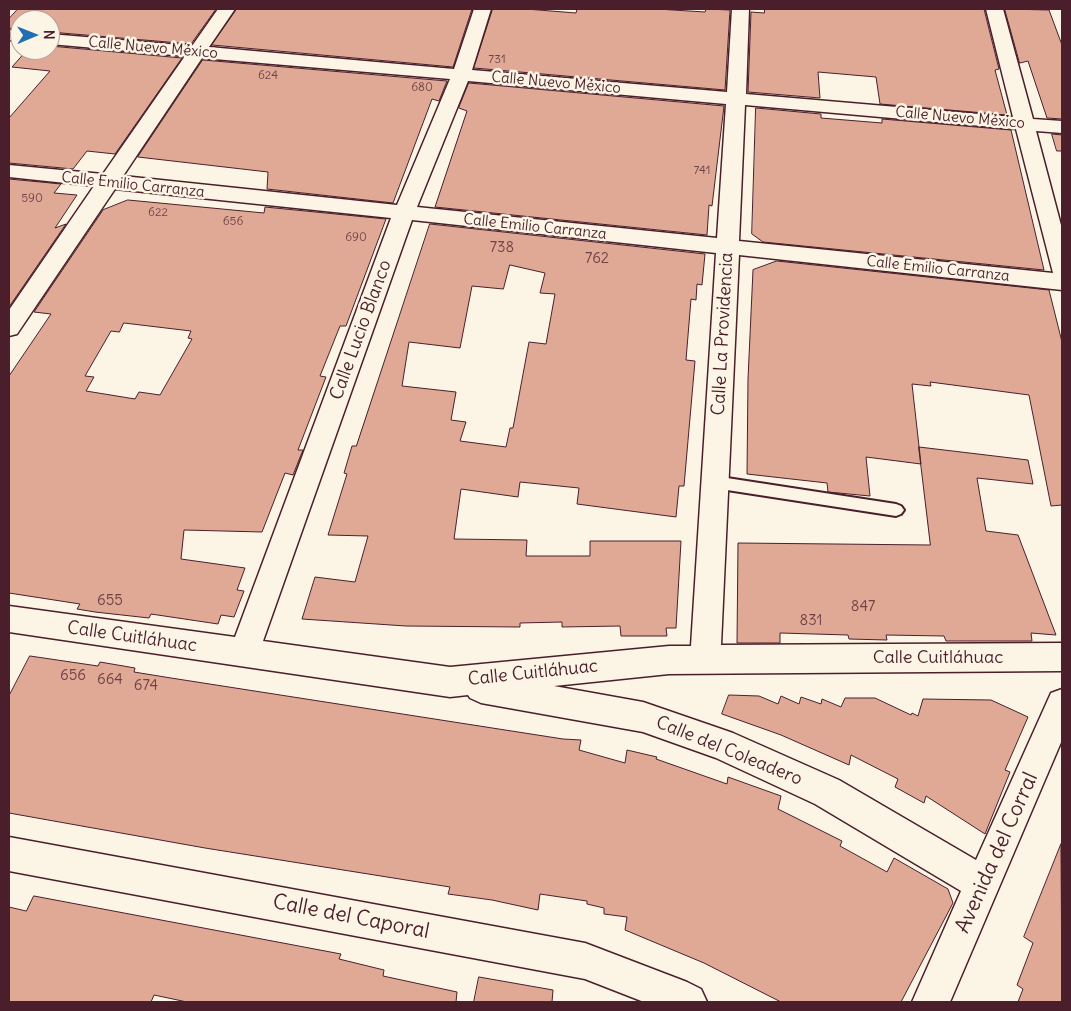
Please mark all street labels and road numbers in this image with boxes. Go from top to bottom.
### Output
street label: Calle Nuevo México [88,33,218,63]
street label: Calle Nuevo México [491,68,621,98]
street label: Calle Nuevo México [895,103,1025,133]
street label: Calle Emilio Carranza [60,169,206,201]
street label: Calle Emilio Carranza [462,211,608,243]
street label: Calle La Providencia [708,252,738,416]
street label: Calle Emilio Carranza [865,253,1011,285]
street label: Calle Lucio Blanco [326,257,396,403]
street label: Calle Cuitláhuac [66,617,198,657]
street label: Calle Cuitláhuac [873,647,1003,669]
street label: Calle Cuitláhuac [467,655,599,691]
street label: Calle del Coleadero [653,712,805,790]
street label: Avenida del Corral [950,769,1044,937]
street label: Calle del Caporal [271,889,431,945]

